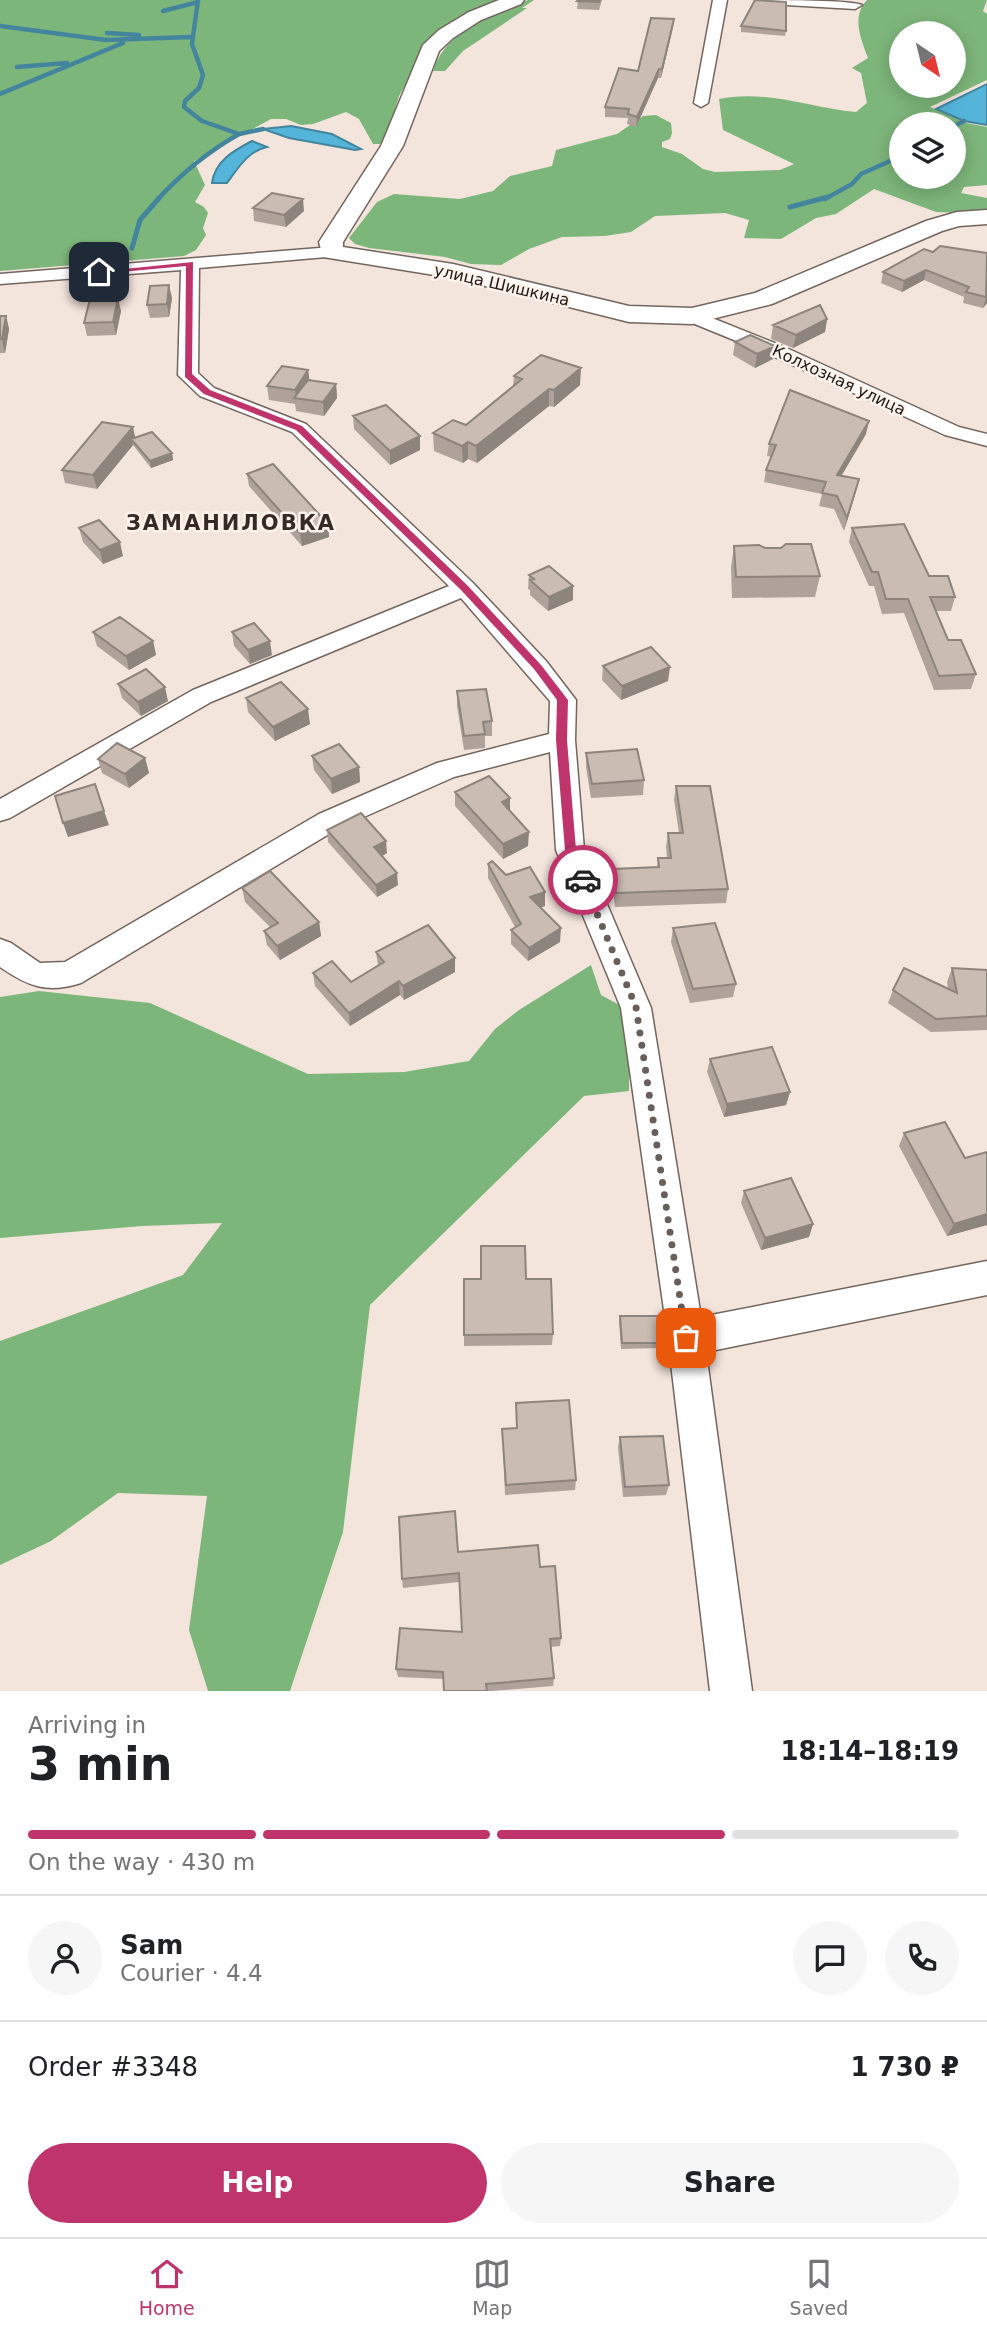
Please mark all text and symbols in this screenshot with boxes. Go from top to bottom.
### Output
north arrow [889,21,966,98]
map controls [889,21,966,189]
button: layers [889,112,966,189]
pin [69,242,129,302]
icon: home [80,253,118,291]
street label: улица Шишкина [432,260,572,310]
street label: Колхозная улица [769,341,909,419]
district label: ЗАМАНИЛОВКА [126,511,336,535]
courier [548,845,618,915]
icon: car [564,861,602,899]
pin [656,1308,716,1368]
icon: bag [667,1319,705,1357]
text: Arriving in [28,1712,146,1738]
text: 18:14–18:19 [780,1736,959,1766]
text: 3 min [28,1737,172,1791]
text: On the way · 430 m [28,1849,255,1875]
button: person [28,1921,102,1995]
button: chat [793,1921,867,1995]
button: phone [885,1921,959,1995]
text: Sam [120,1930,183,1960]
text: Courier · 4.4 [120,1960,263,1986]
text: Order #3348 [28,2052,198,2082]
text: 1 730 ₽ [850,2052,959,2082]
button: Help [28,2143,487,2223]
button: Share [501,2143,959,2223]
tab: Home [139,2255,195,2319]
tab: Map [472,2255,512,2319]
tab: Saved [790,2255,848,2319]

